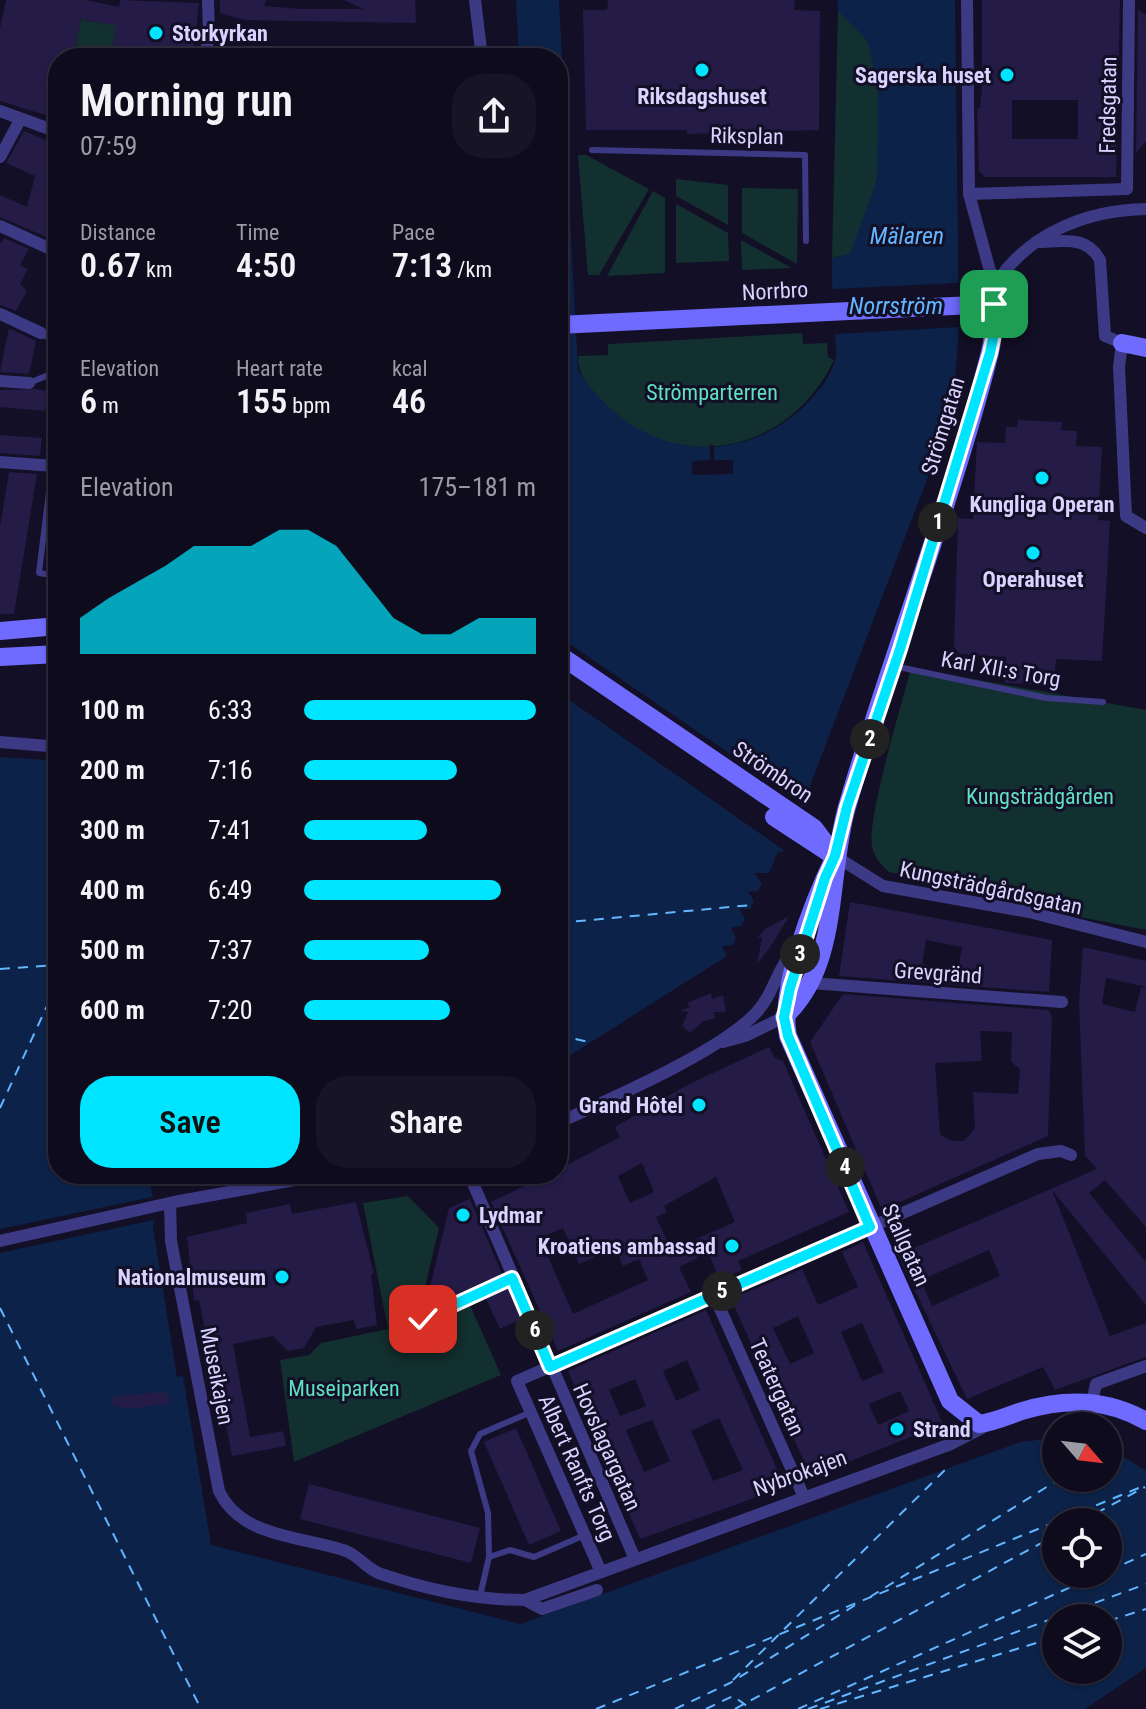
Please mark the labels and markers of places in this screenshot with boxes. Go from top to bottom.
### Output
place label: Storkyrkan [172,21,268,46]
marker: Storkyrkan [147,24,165,42]
marker: Riksdagshuset [693,61,711,79]
place label: Sagerska huset [855,63,991,88]
marker: Sagerska huset [998,66,1016,84]
place label: Riksdagshuset [637,84,767,109]
pin [960,270,1028,338]
marker: Kungliga Operan [1033,469,1051,487]
place label: Kungliga Operan [969,492,1115,517]
pin: 1 [918,502,958,542]
marker: Operahuset [1024,544,1042,562]
place label: Operahuset [983,567,1084,592]
pin: 2 [850,719,890,759]
pin: 3 [780,934,820,974]
place label: Grand Hôtel [579,1093,683,1118]
marker: Grand Hôtel [690,1096,708,1114]
pin: 4 [825,1147,865,1187]
place label: Lydmar [479,1203,543,1228]
marker: Lydmar [454,1206,472,1224]
place label: Kroatiens ambassad [538,1234,716,1259]
marker: Kroatiens ambassad [723,1237,741,1255]
place label: Nationalmuseum [117,1265,266,1290]
marker: Nationalmuseum [273,1268,291,1286]
pin: 5 [702,1271,742,1311]
pin [389,1285,457,1353]
pin: 6 [515,1310,555,1350]
place label: Strand [913,1417,971,1442]
marker: Strand [888,1420,906,1438]

